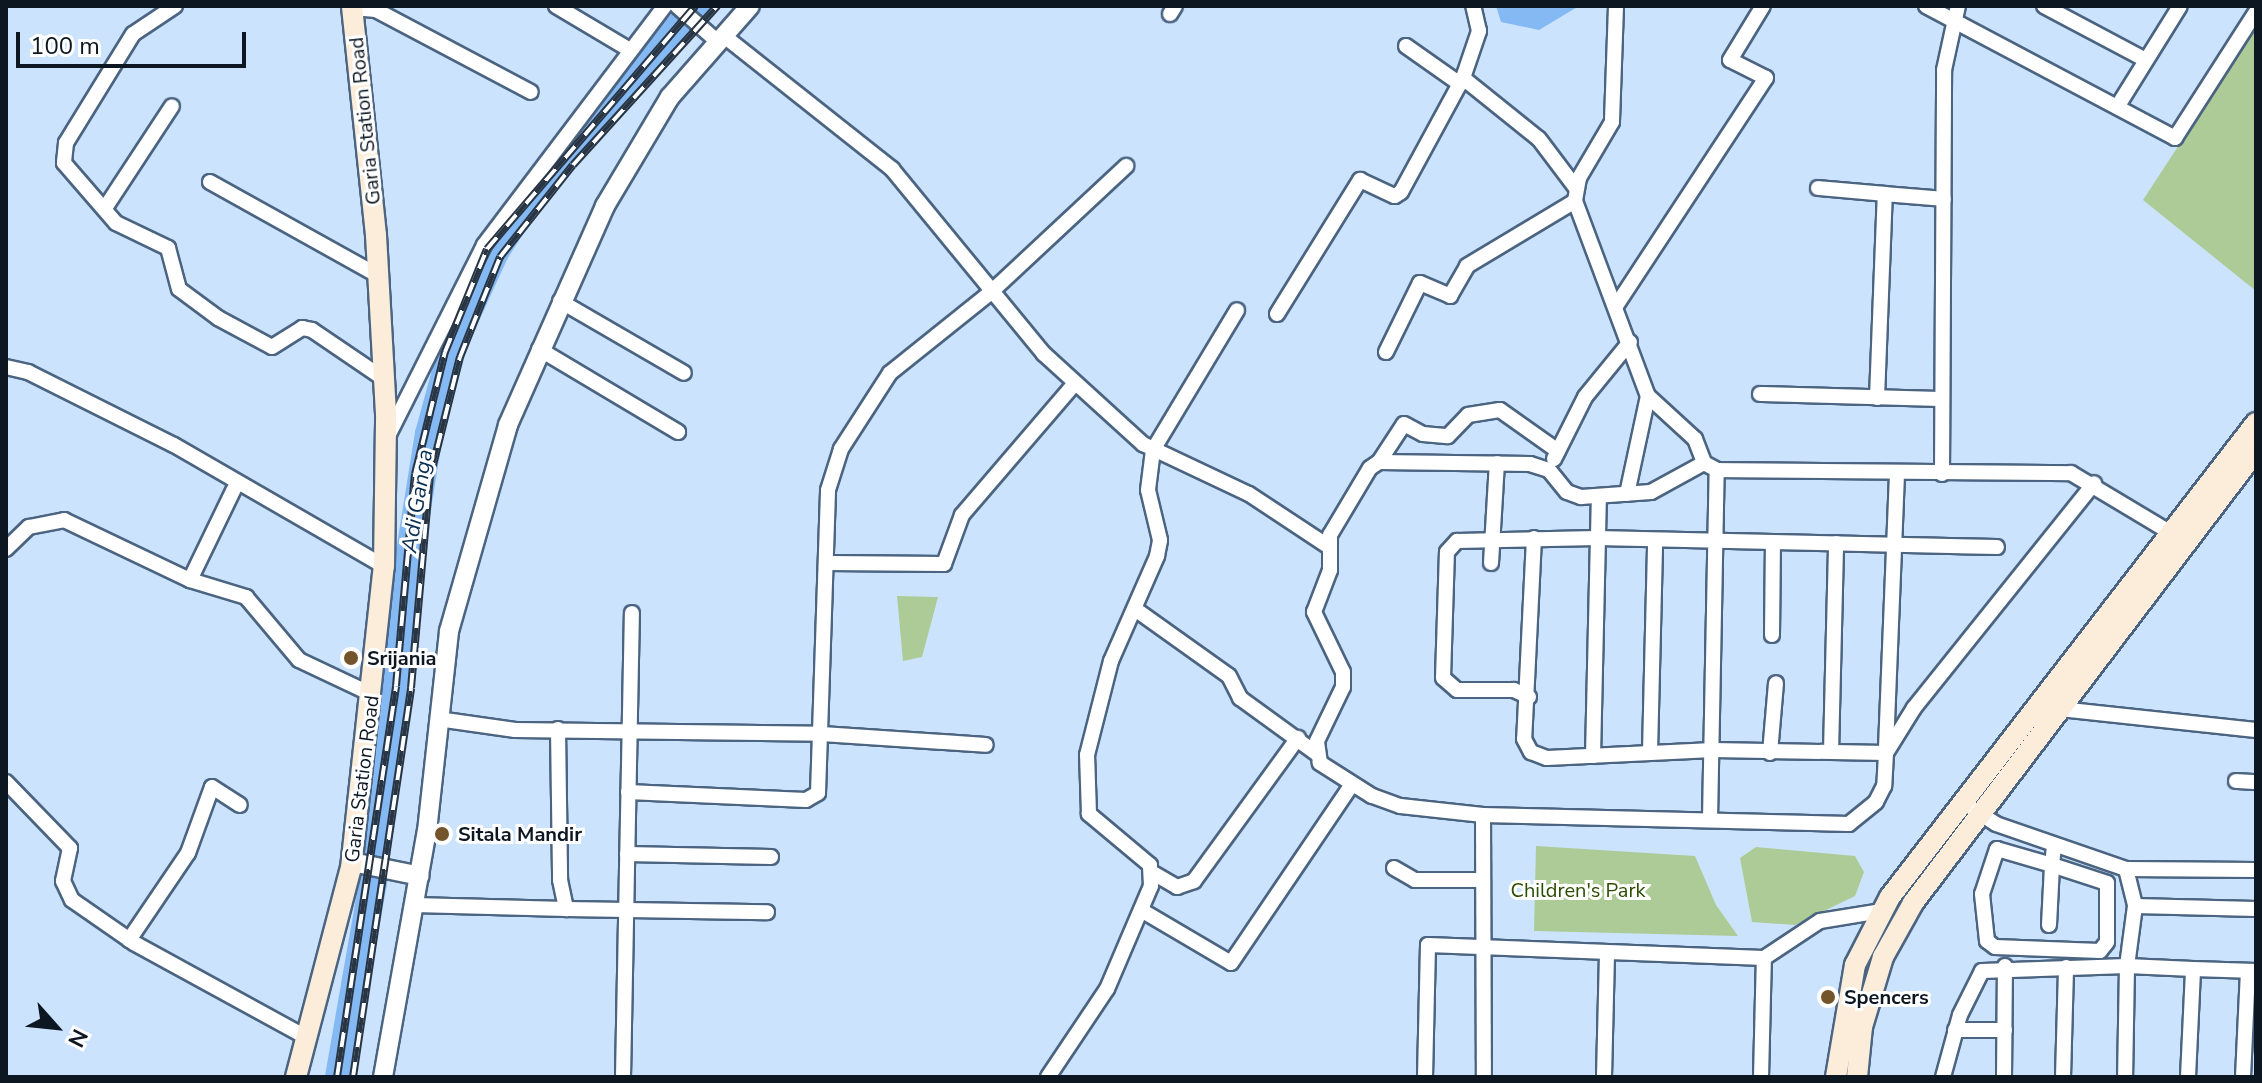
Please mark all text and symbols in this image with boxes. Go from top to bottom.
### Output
scale bar [20,16,250,66]
text: 100 m [30,30,100,62]
street label: Garia Station Road [344,36,386,206]
water label: Adi Ganga [397,447,439,555]
place label: Srijania [367,646,436,670]
marker: Srijania [342,649,360,667]
street label: Garia Station Road [340,694,384,864]
place label: Sitala Mandir [458,822,582,846]
marker: Sitala Mandir [433,825,451,843]
park label: Children's Park [1510,878,1646,902]
place label: Spencers [1844,985,1929,1009]
north arrow [16,987,96,1067]
marker: Spencers [1819,988,1837,1006]
text: N [60,1024,94,1052]

